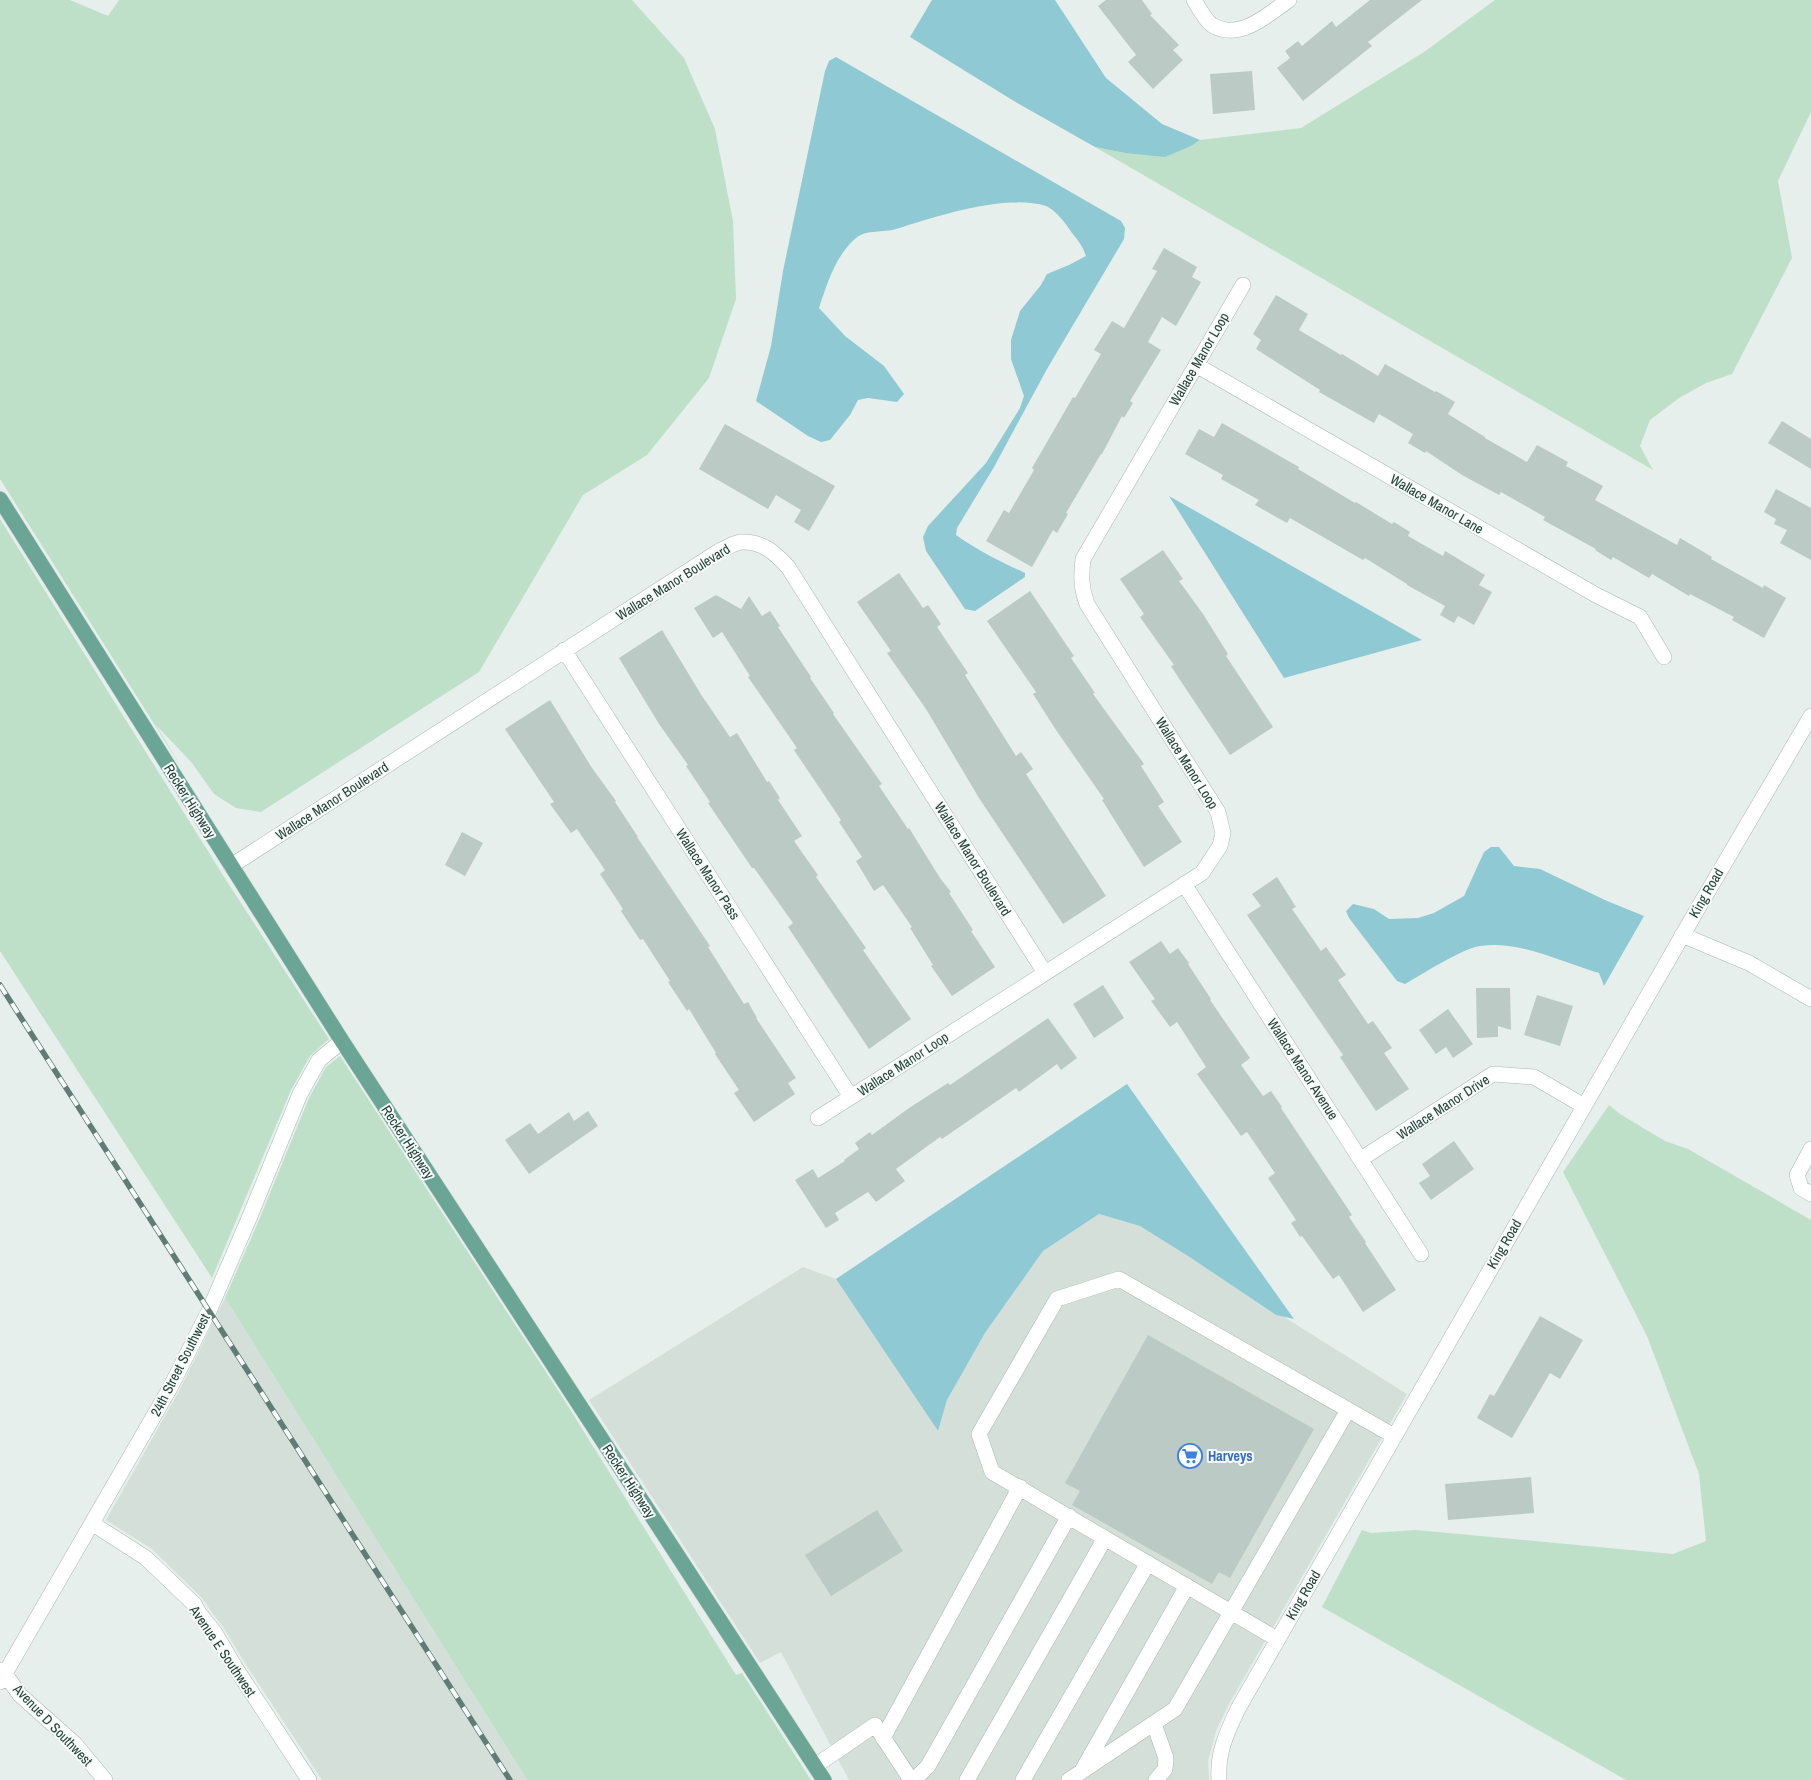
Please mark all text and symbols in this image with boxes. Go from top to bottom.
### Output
street label: Wallace Manor Loop [1165,309,1233,409]
street label: Wallace Manor Lane [1387,470,1487,538]
street label: Wallace Manor Boulevard [613,540,733,624]
street label: Wallace Manor Loop [1152,714,1222,812]
street label: Wallace Manor Boulevard [272,758,392,844]
street label: Recker Highway [160,761,220,842]
street label: Wallace Manor Boulevard [931,799,1015,919]
street label: Wallace Manor Pass [672,825,744,923]
street label: King Road [1685,865,1727,921]
street label: Wallace Manor Avenue [1263,1015,1343,1123]
street label: Wallace Manor Loop [854,1028,952,1100]
street label: Wallace Manor Drive [1393,1070,1493,1144]
street label: Recker Highway [378,1102,439,1182]
street label: King Road [1483,1216,1525,1272]
street label: 24th Street Southwest [146,1311,214,1419]
street label: Recker Highway [599,1441,660,1521]
supermarket icon: Harveys [1177,1443,1203,1469]
place label: Harveys [1208,1447,1253,1465]
street label: King Road [1282,1567,1324,1623]
street label: Avenue E Southwest [185,1601,260,1700]
street label: Avenue D Southwest [9,1680,97,1770]

